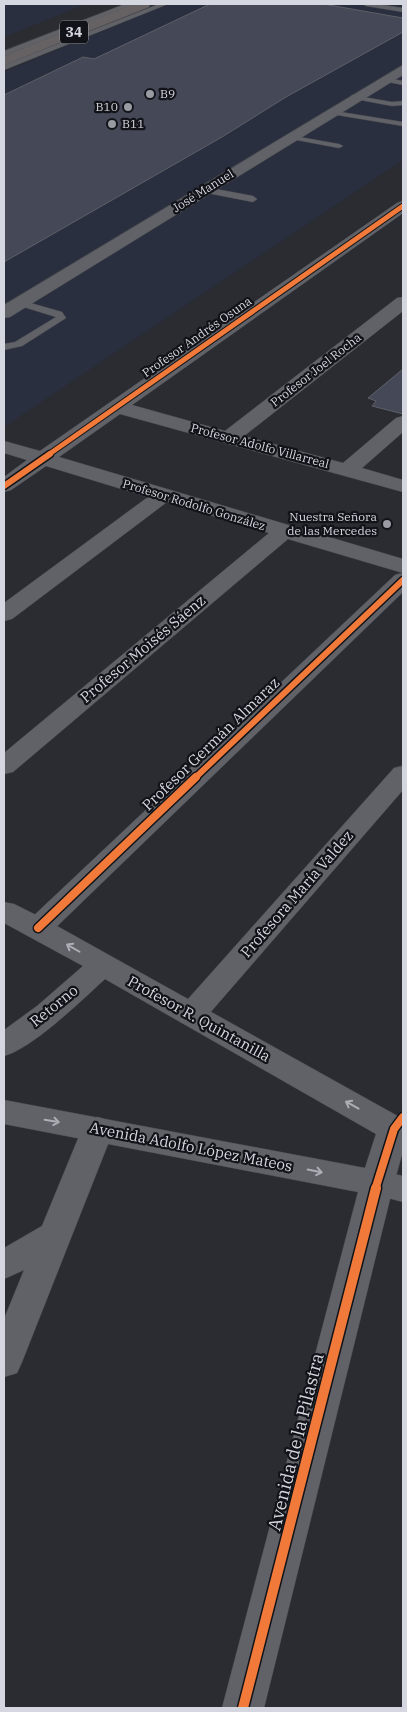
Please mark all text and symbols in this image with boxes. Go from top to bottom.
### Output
road number: 34 [60,21,88,44]
place label: B9 [160,86,175,101]
marker: B9 [144,88,156,100]
place label: B10 [96,99,118,114]
marker: B10 [122,101,134,113]
place label: B11 [122,116,144,131]
marker: B11 [106,118,118,130]
street label: José Manuel [169,166,236,215]
street label: Profesor Andrés Osuna [139,293,255,380]
street label: Profesor Joel Rocha [267,329,364,410]
street label: Profesor Adolfo Villarreal [189,420,331,471]
street label: Profesor Rodolfo González [121,476,267,533]
place label: Nuestra Señora de las Mercedes [287,509,377,538]
marker: Nuestra Señora de las Mercedes [381,518,393,530]
street label: Profesor Moisés Sáenz [76,591,209,707]
street label: Profesor Germán Almaraz [138,673,283,814]
street label: Profesora María Valdez [236,826,357,961]
one-way arrow [66,943,81,953]
street label: Profesor R. Quintanilla [124,971,274,1066]
street label: Retorno [26,980,82,1031]
one-way arrow [345,1100,360,1109]
one-way arrow [43,1116,59,1126]
street label: Avenida Adolfo López Mateos [88,1118,294,1176]
one-way arrow [306,1166,322,1176]
street label: Avenida de la Pilastra [262,1351,329,1533]

